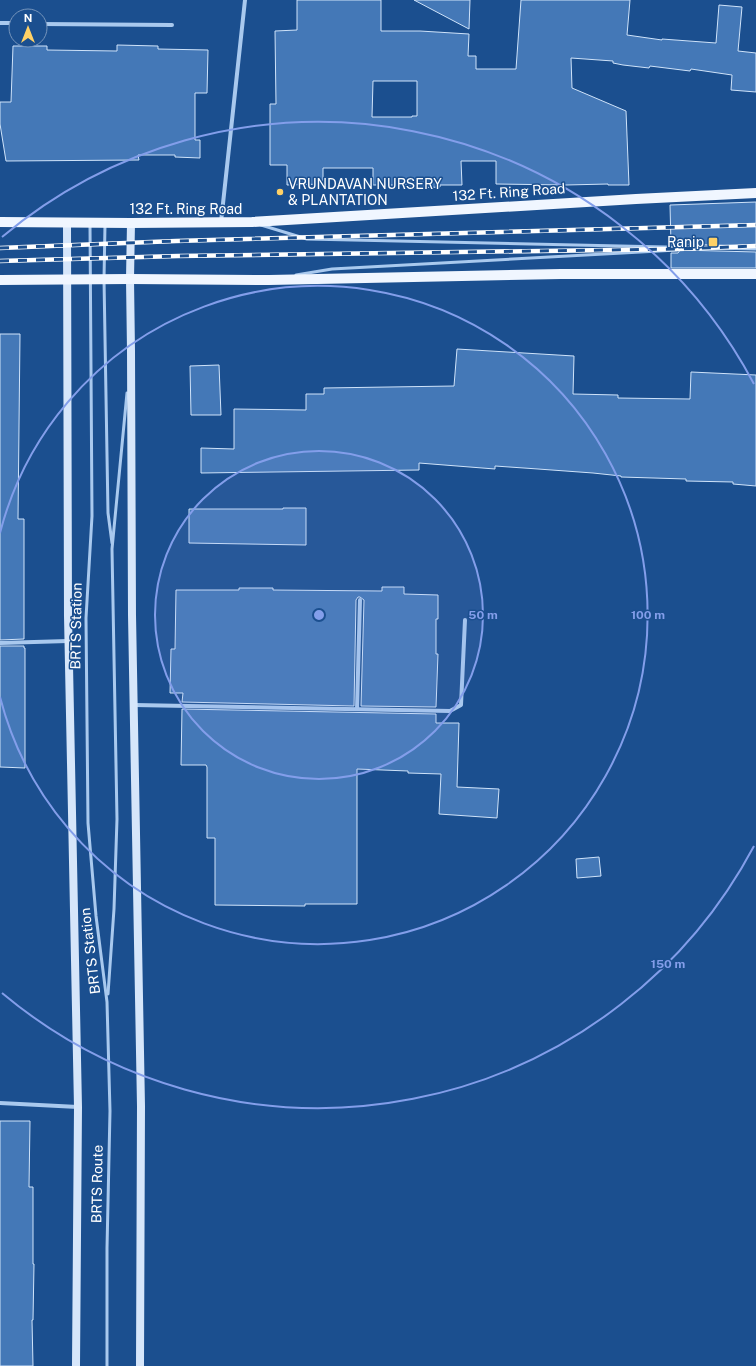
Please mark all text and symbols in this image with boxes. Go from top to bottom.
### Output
north arrow [8,8,48,48]
text: N [24,12,32,24]
place label: VRUNDAVAN NURSERY & PLANTATION [288,176,442,208]
street label: 132 Ft. Ring Road [452,180,566,204]
marker: VRUNDAVAN NURSERY & PLANTATION [275,187,285,197]
street label: 132 Ft. Ring Road [130,201,242,217]
place label: Ranip [667,234,704,250]
marker: Ranip [707,236,719,248]
street label: BRTS Station [67,582,85,670]
centre of rings [312,608,326,622]
text: 50 m [468,608,498,622]
text: 100 m [631,608,665,622]
street label: BRTS Station [77,907,103,995]
text: 150 m [651,957,685,971]
street label: BRTS Route [88,1145,106,1223]

